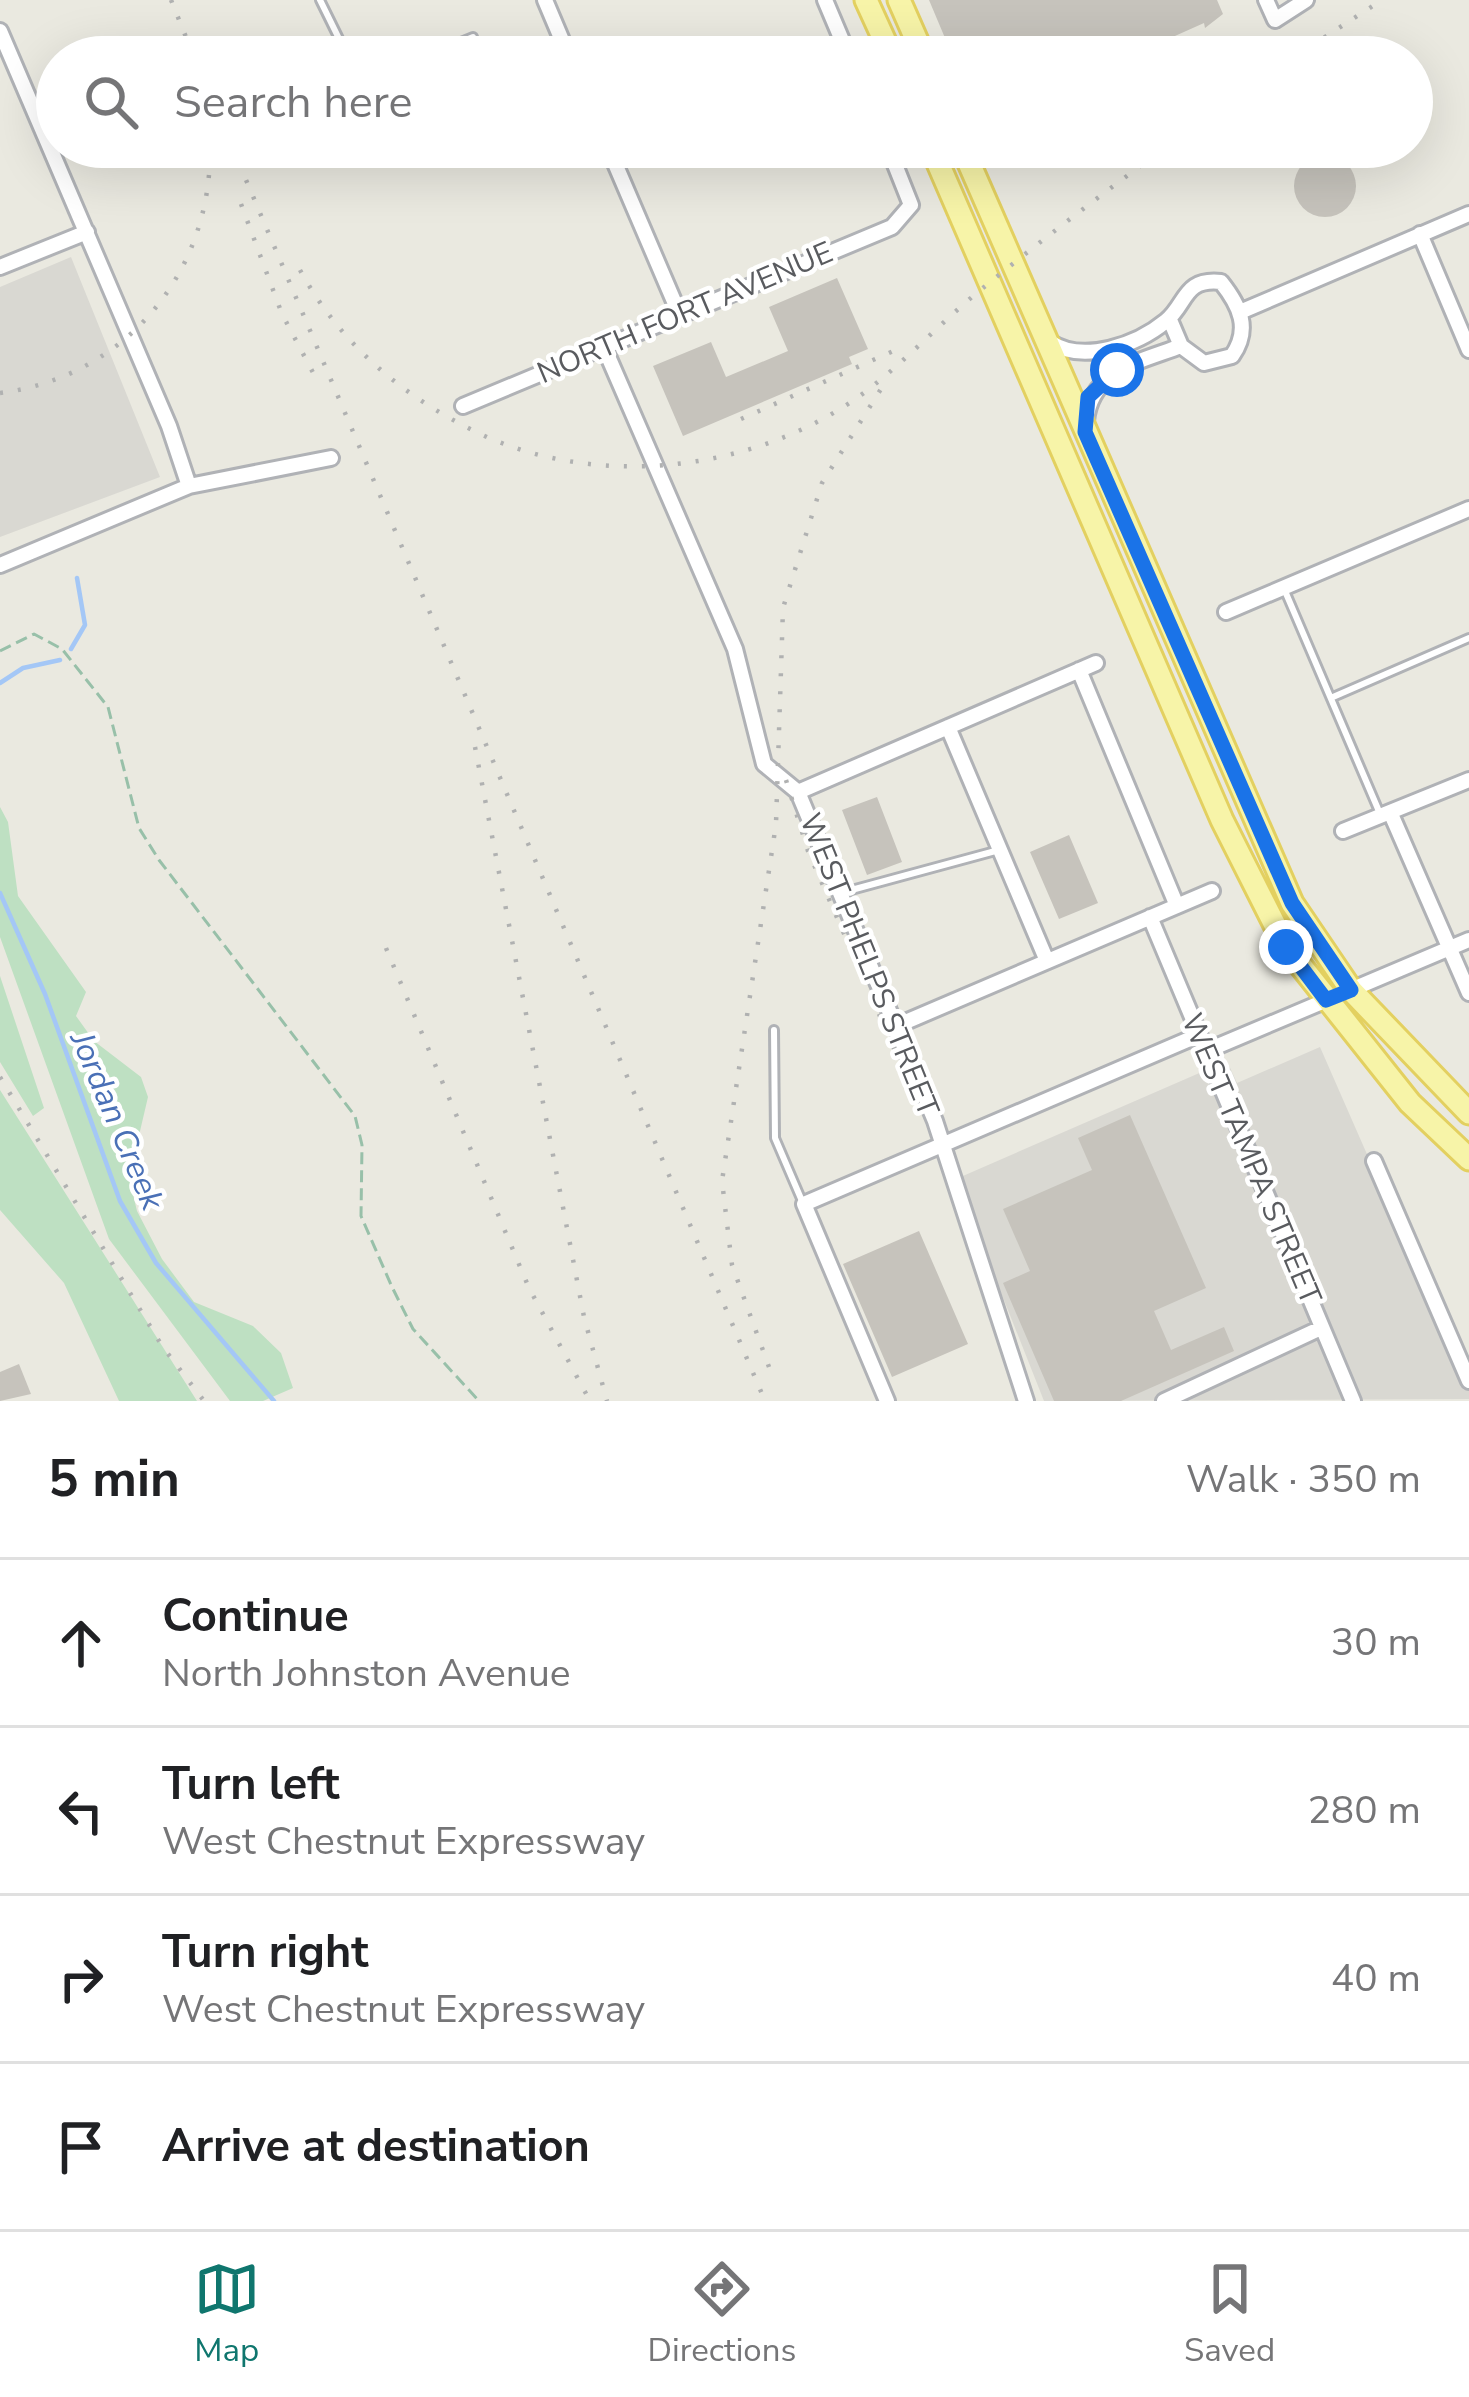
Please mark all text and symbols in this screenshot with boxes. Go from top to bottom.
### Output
search box [36,36,1433,168]
icon: search [78,69,144,135]
text: Search here [174,72,413,133]
street label: NORTH FORT AVENUE [531,232,839,394]
route start [1090,343,1144,397]
street label: WEST PHELPS STREET [789,807,949,1123]
route end [1259,920,1313,974]
street label: WEST TAMPA STREET [1171,1007,1331,1311]
water label: Jordan Creek [58,1023,175,1219]
text: 5 min [48,1444,180,1514]
text: Walk · 350 m [1186,1453,1421,1506]
text: Continue [162,1586,349,1647]
icon: ahead [48,1610,114,1676]
text: 30 m [1331,1616,1421,1669]
text: North Johnston Avenue [162,1647,571,1700]
text: Turn left [162,1754,340,1815]
icon: left [48,1778,114,1844]
text: 280 m [1307,1784,1421,1837]
text: West Chestnut Expressway [162,1815,645,1868]
text: Turn right [162,1922,369,1983]
icon: right [48,1946,114,2012]
text: 40 m [1331,1952,1421,2005]
text: West Chestnut Expressway [162,1983,645,2036]
icon: arrive [48,2114,114,2180]
text: Arrive at destination [162,2116,590,2177]
tab: Map [194,2256,260,2373]
tab: Directions [648,2256,796,2373]
tab: Saved [1184,2256,1275,2373]

